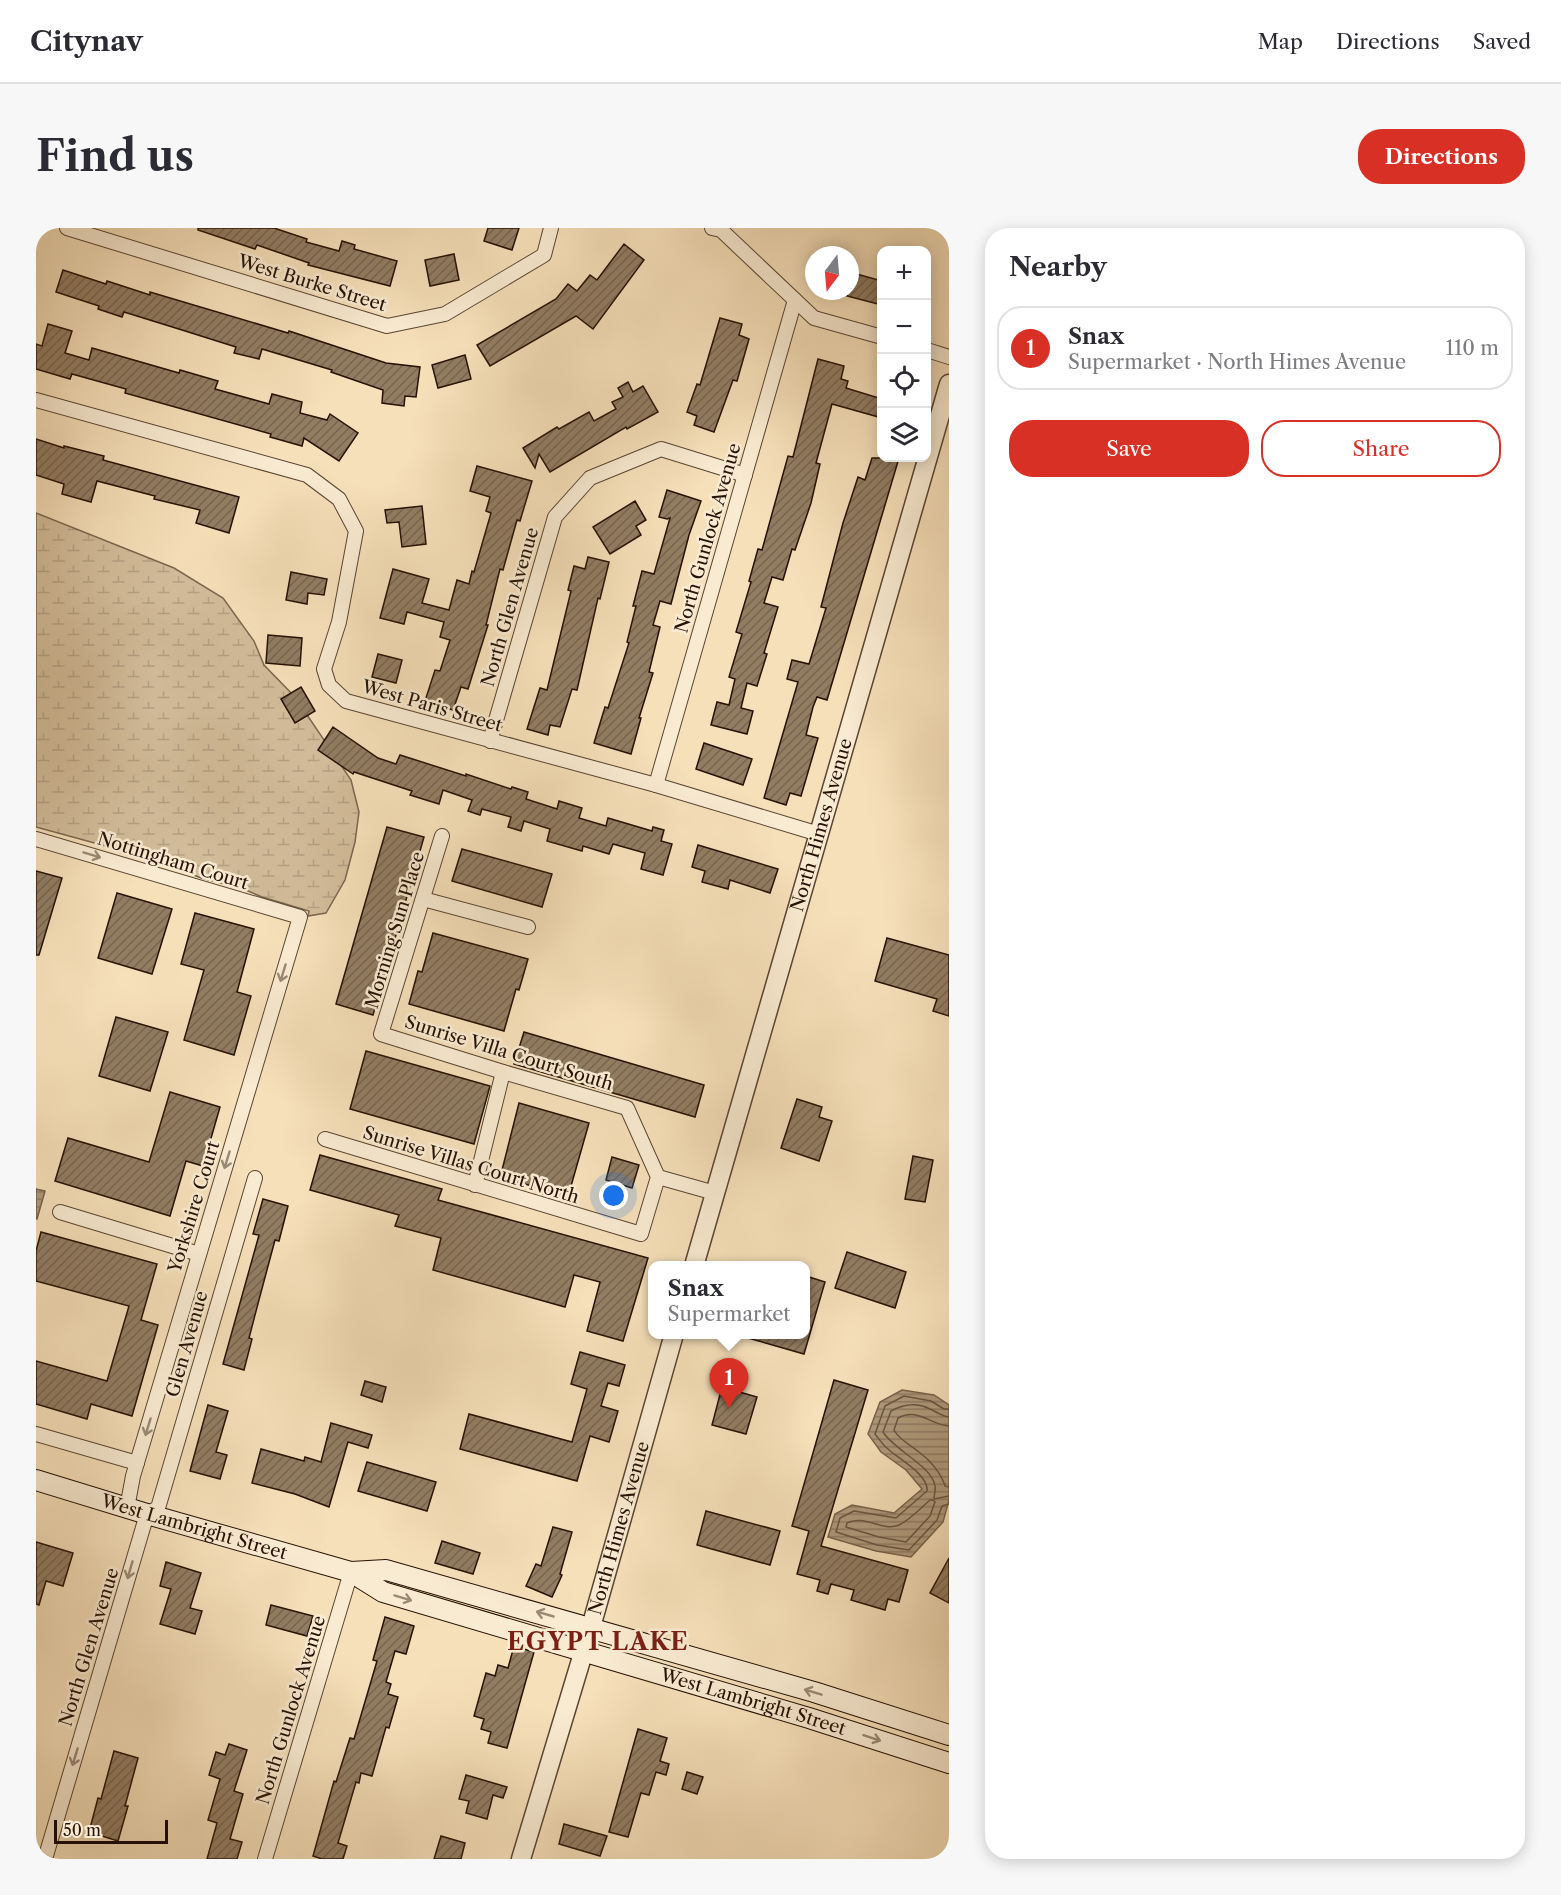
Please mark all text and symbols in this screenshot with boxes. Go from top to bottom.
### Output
text: Citynav [30,24,143,58]
text: Map [1258,29,1303,54]
text: Directions [1336,29,1440,54]
text: Saved [1473,29,1531,54]
button: Directions [1358,129,1525,184]
text: Find us [36,130,194,182]
north arrow [805,246,859,300]
map controls [877,246,931,462]
button: + [877,246,931,300]
street label: West Burke Street [234,250,389,316]
text: Nearby [1009,251,1107,283]
button: − [877,300,931,354]
text: Snax [1068,323,1124,350]
text: 1 [1026,336,1035,360]
text: 110 m [1446,336,1499,360]
text: Supermarket · North Himes Avenue [1068,350,1406,374]
button: locate [877,354,931,408]
button: layers [877,408,931,462]
button: Save [1009,420,1249,477]
button: Share [1261,420,1501,477]
street label: North Gunlock Avenue [670,441,746,635]
street label: North Glen Avenue [477,525,543,689]
street label: West Paris Street [358,675,505,737]
street label: North Himes Avenue [786,736,857,914]
street label: Nottingham Court [95,828,252,895]
street label: Morning Sun Place [361,849,429,1011]
one-way arrow [82,850,101,861]
one-way arrow [277,963,288,982]
street label: Sunrise Villa Court South [402,1011,616,1095]
street label: Sunrise Villas Court North [360,1122,582,1208]
street label: Yorkshire Court [163,1138,225,1276]
one-way arrow [221,1150,232,1169]
your location [599,1181,628,1210]
popup [648,1261,810,1339]
text: Snax [668,1275,724,1302]
street label: Glen Avenue [161,1288,213,1400]
text: Supermarket [668,1302,790,1326]
pin: 1 [710,1358,748,1408]
one-way arrow [142,1417,153,1436]
street label: North Himes Avenue [584,1439,654,1617]
street label: West Lambright Street [98,1489,290,1564]
one-way arrow [124,1560,135,1579]
street label: North Glen Avenue [54,1565,124,1729]
one-way arrow [393,1593,412,1604]
one-way arrow [536,1608,555,1620]
street label: North Gunlock Avenue [252,1613,330,1807]
district label: EGYPT LAKE [507,1627,689,1656]
street label: West Lambright Street [657,1663,849,1740]
one-way arrow [804,1686,823,1697]
one-way arrow [862,1733,881,1744]
one-way arrow [69,1747,80,1766]
scale bar [54,1817,168,1844]
text: 50 m [63,1820,101,1840]

